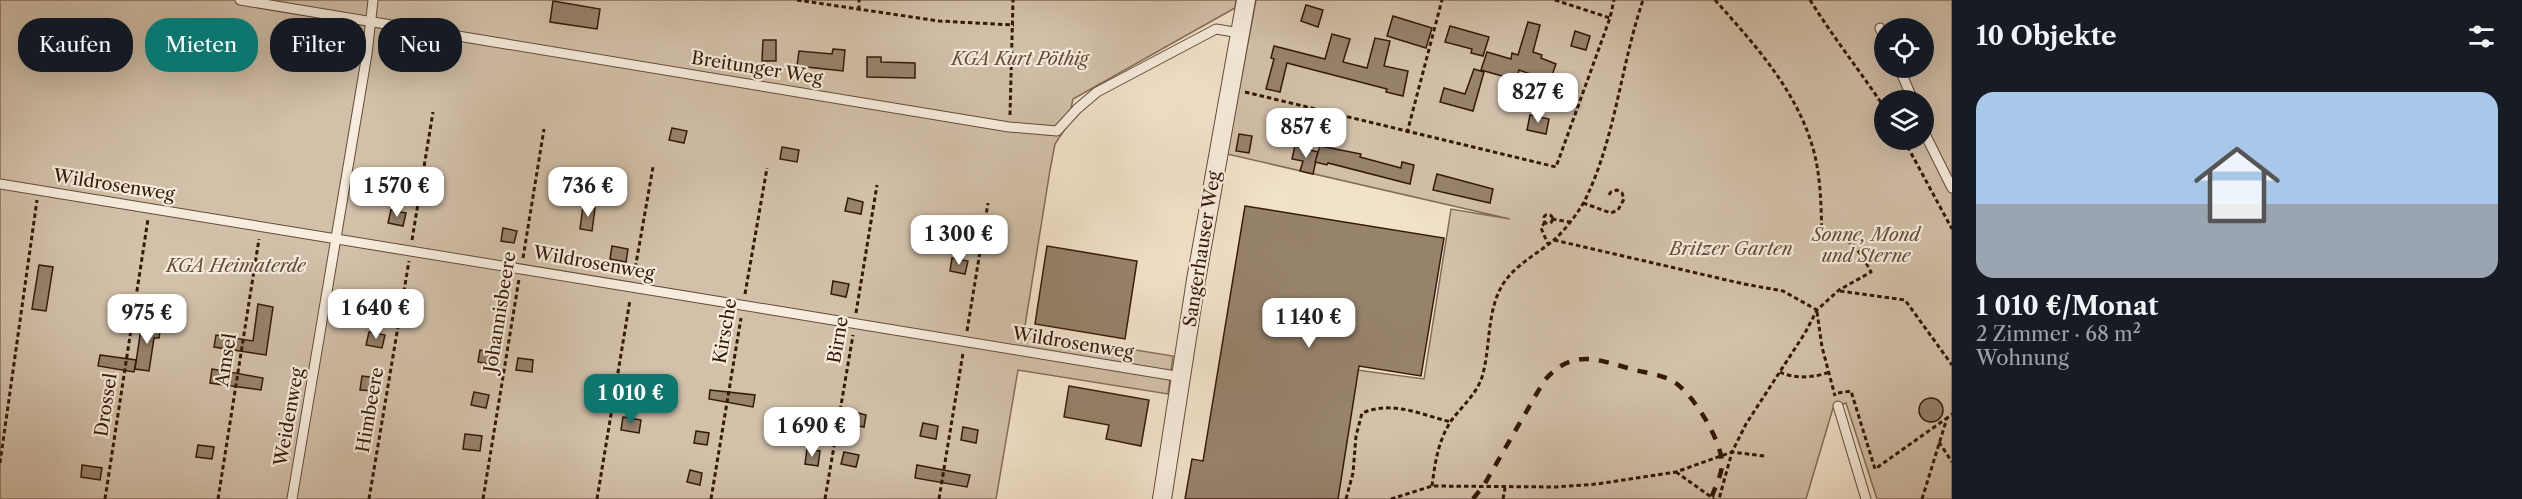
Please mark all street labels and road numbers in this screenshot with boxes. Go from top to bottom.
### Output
street label: Breitunger Weg [690,47,825,89]
street label: Wildrosenweg [51,164,177,206]
street label: Sangerhauser Weg [1179,169,1225,328]
street label: Wildrosenweg [531,241,657,285]
street label: Johannisbeere [479,250,520,377]
street label: Kirsche [708,297,742,365]
street label: Birne [823,315,853,365]
street label: Wildrosenweg [1010,322,1136,364]
street label: Amsel [211,332,241,389]
street label: Weidenweg [269,366,309,469]
street label: Himbeere [352,366,388,454]
street label: Drossel [90,372,122,438]

